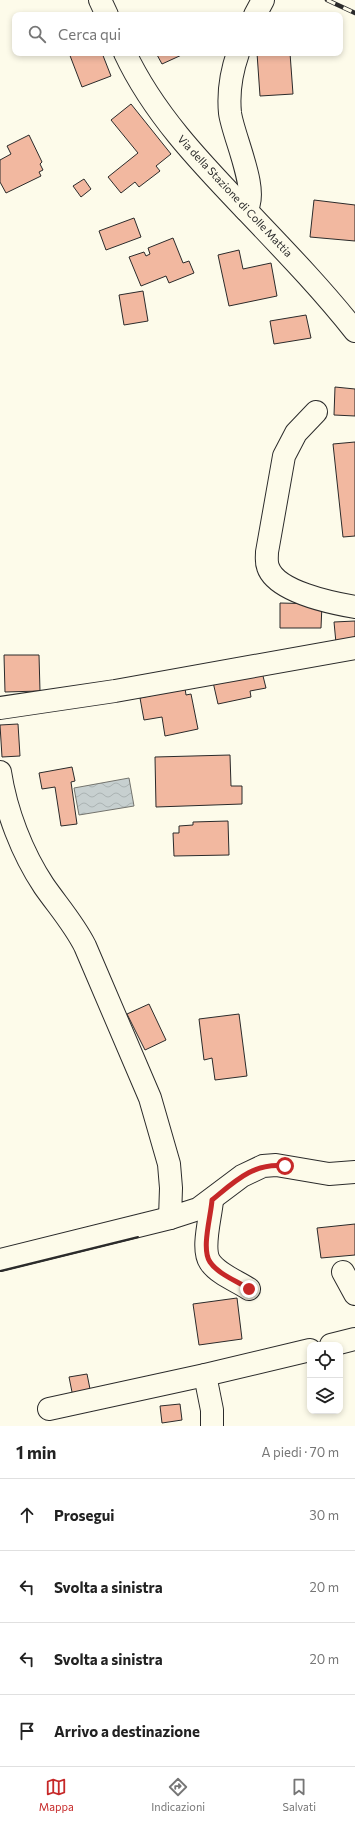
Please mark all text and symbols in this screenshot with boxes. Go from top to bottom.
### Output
search box [12,12,343,56]
icon: search [26,23,48,45]
text: Cerca qui [58,25,121,43]
street label: Via della Stazione di Colle Mattia [175,132,295,259]
route start [276,1157,294,1175]
route end [240,1280,258,1298]
map controls [307,1342,343,1414]
button: locate [307,1342,343,1378]
button: layers [307,1378,343,1414]
text: 1 min [16,1442,56,1463]
text: A piedi · 70 m [262,1444,339,1460]
icon: ahead [16,1504,38,1526]
text: Prosegui [54,1506,114,1524]
text: 30 m [309,1507,339,1523]
icon: left [16,1576,38,1598]
text: Svolta a sinistra [54,1578,163,1596]
text: 20 m [310,1579,339,1595]
icon: left [16,1648,38,1670]
text: Svolta a sinistra [54,1650,163,1668]
text: 20 m [310,1651,339,1667]
icon: arrive [16,1720,38,1742]
text: Arrivo a destinazione [54,1722,200,1740]
tab: Mappa [39,1776,74,1813]
tab: Indicazioni [151,1776,205,1813]
tab: Salvati [283,1776,316,1813]

